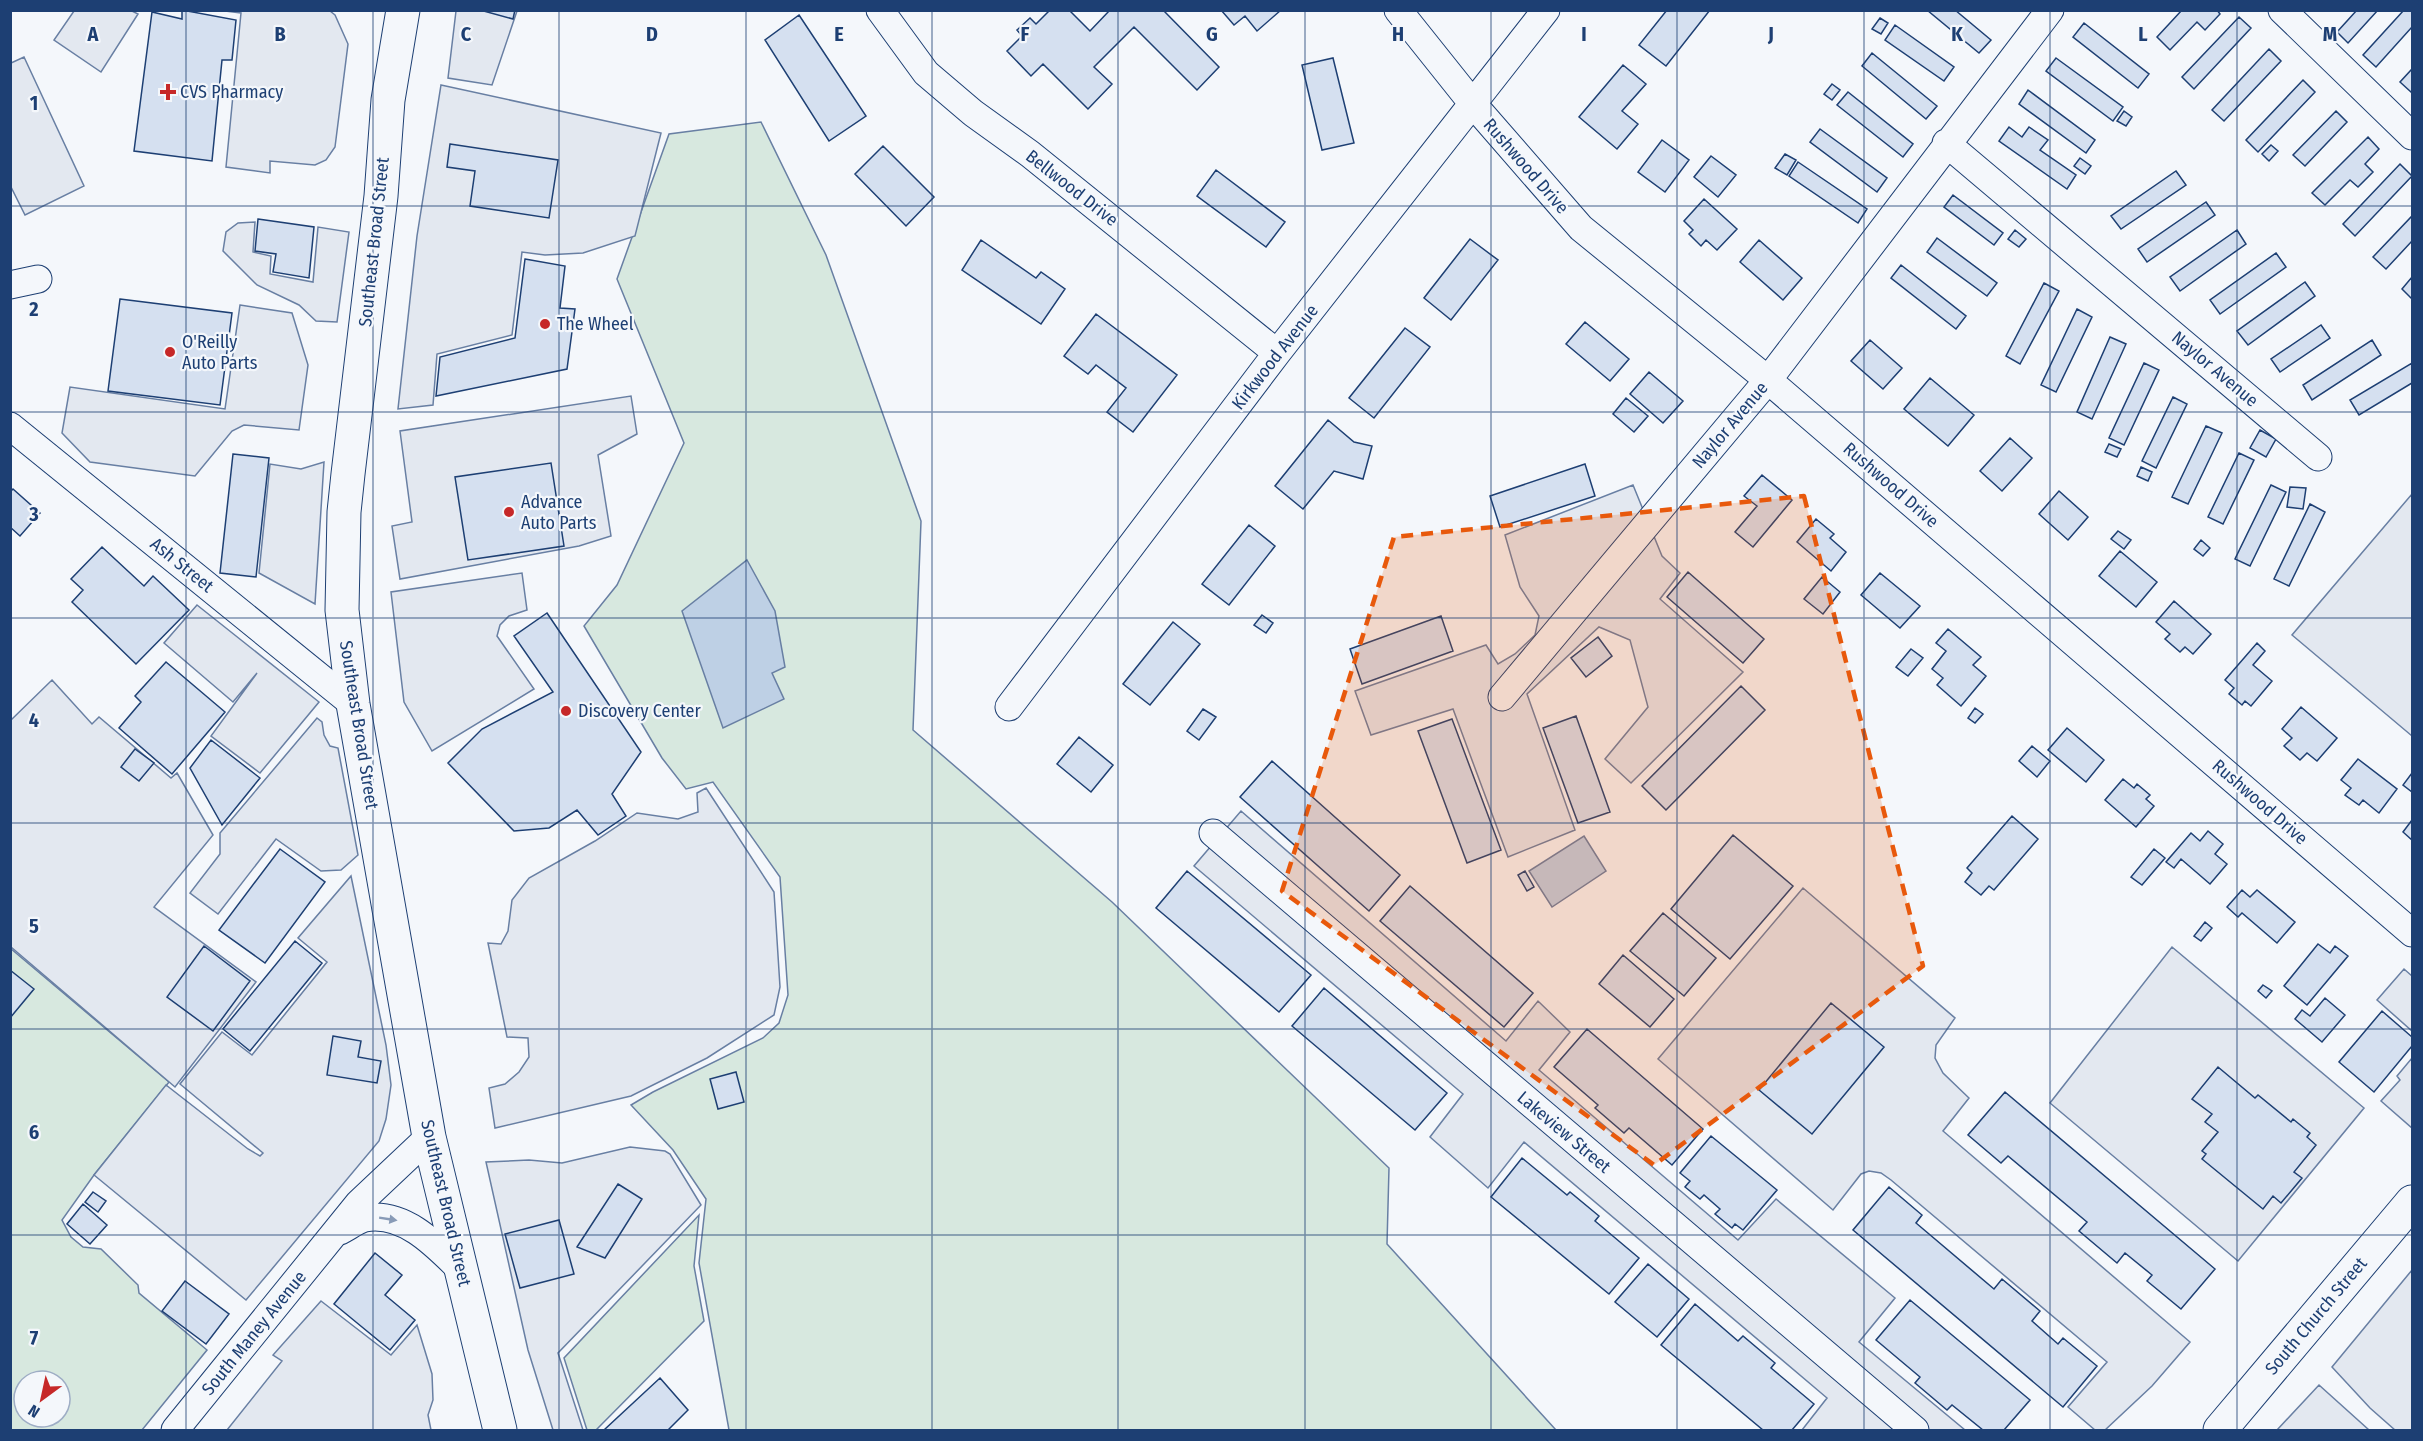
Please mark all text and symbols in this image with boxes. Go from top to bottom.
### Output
text: A [87,22,100,46]
text: B [274,22,286,46]
text: C [461,22,472,46]
text: D [646,22,658,46]
text: E [834,22,844,46]
text: F [1021,22,1030,46]
text: G [1206,22,1218,46]
text: H [1392,22,1404,46]
text: I [1581,22,1587,46]
text: J [1767,22,1774,46]
text: K [1951,22,1963,46]
text: L [2138,22,2148,46]
text: M [2323,22,2337,46]
place label: CVS Pharmacy [180,81,283,103]
marker: CVS Pharmacy [161,85,175,99]
text: 1 [30,91,38,115]
street label: Rushwood Drive [1479,114,1573,218]
street label: Bellwood Drive [1022,145,1123,231]
street label: Southeast Broad Street [354,156,394,328]
text: 2 [28,297,39,321]
street label: Kirkwood Avenue [1227,300,1323,414]
place label: The Wheel [557,313,634,335]
marker: The Wheel [538,317,552,331]
street label: Naylor Avenue [2167,326,2263,412]
place label: O'Reilly Auto Parts [182,331,258,374]
marker: O'Reilly Auto Parts [163,345,177,359]
street label: Naylor Avenue [1687,377,1773,473]
street label: Rushwood Drive [1839,438,1943,532]
place label: Advance Auto Parts [521,491,597,534]
text: 3 [28,502,39,526]
marker: Advance Auto Parts [502,505,516,519]
street label: Ash Street [146,533,218,597]
street label: Southeast Broad Street [335,639,383,811]
place label: Discovery Center [578,700,701,722]
marker: Discovery Center [559,704,573,718]
text: 4 [29,708,39,732]
street label: Rushwood Drive [2208,755,2312,849]
text: 5 [29,914,39,938]
street label: Lakeview Street [1513,1086,1615,1178]
street label: Southeast Broad Street [416,1118,476,1289]
text: 6 [29,1120,39,1144]
one-way arrow [378,1215,397,1224]
street label: South Church Street [2260,1253,2372,1379]
street label: South Maney Avenue [197,1266,311,1400]
text: 7 [30,1326,39,1350]
north arrow [12,1369,72,1429]
text: N [25,1401,43,1422]

